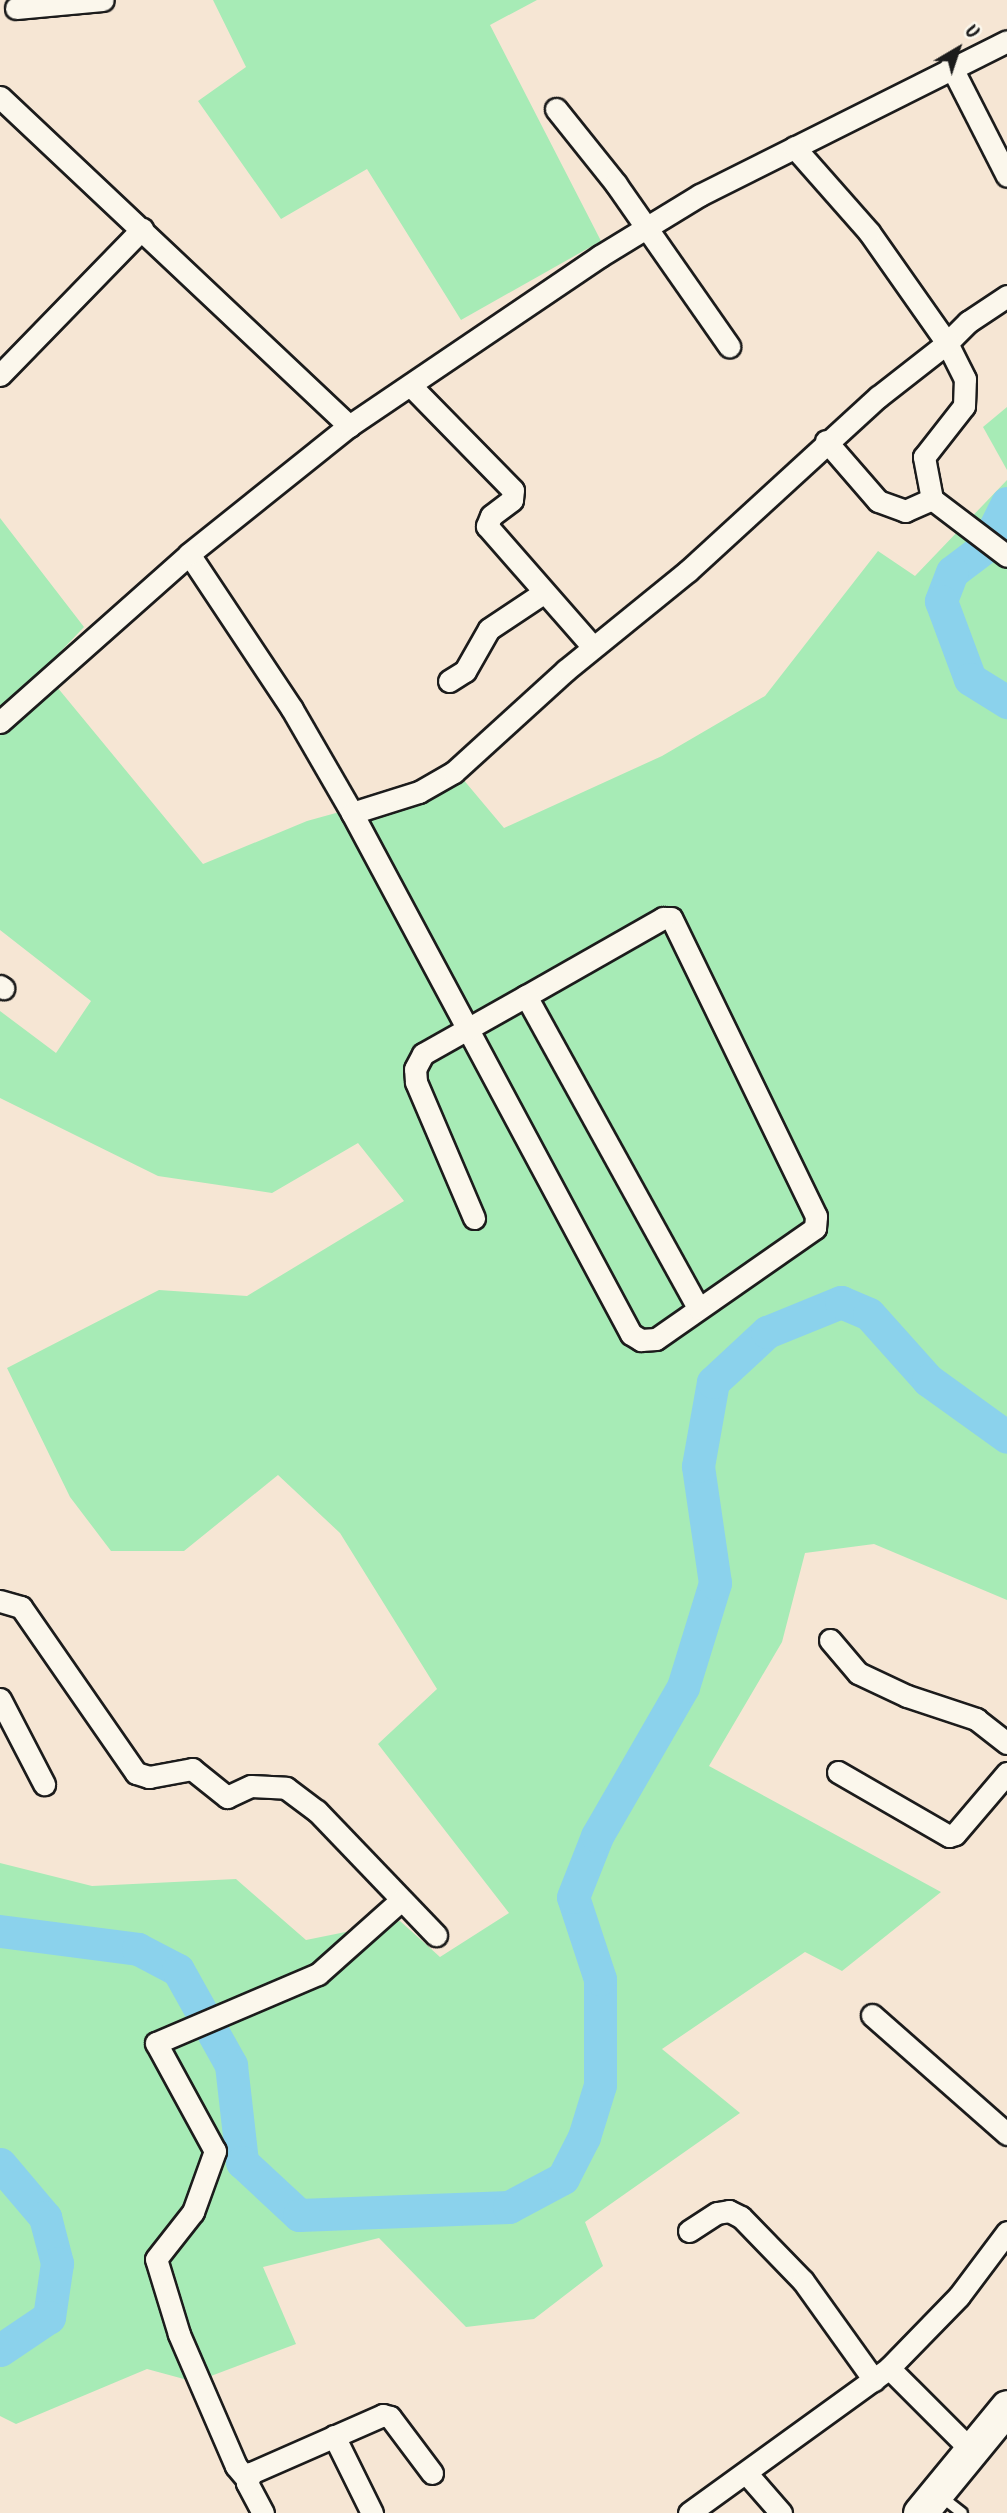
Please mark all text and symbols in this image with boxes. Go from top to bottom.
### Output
north arrow [923,14,993,84]
text: U [957,17,985,48]

